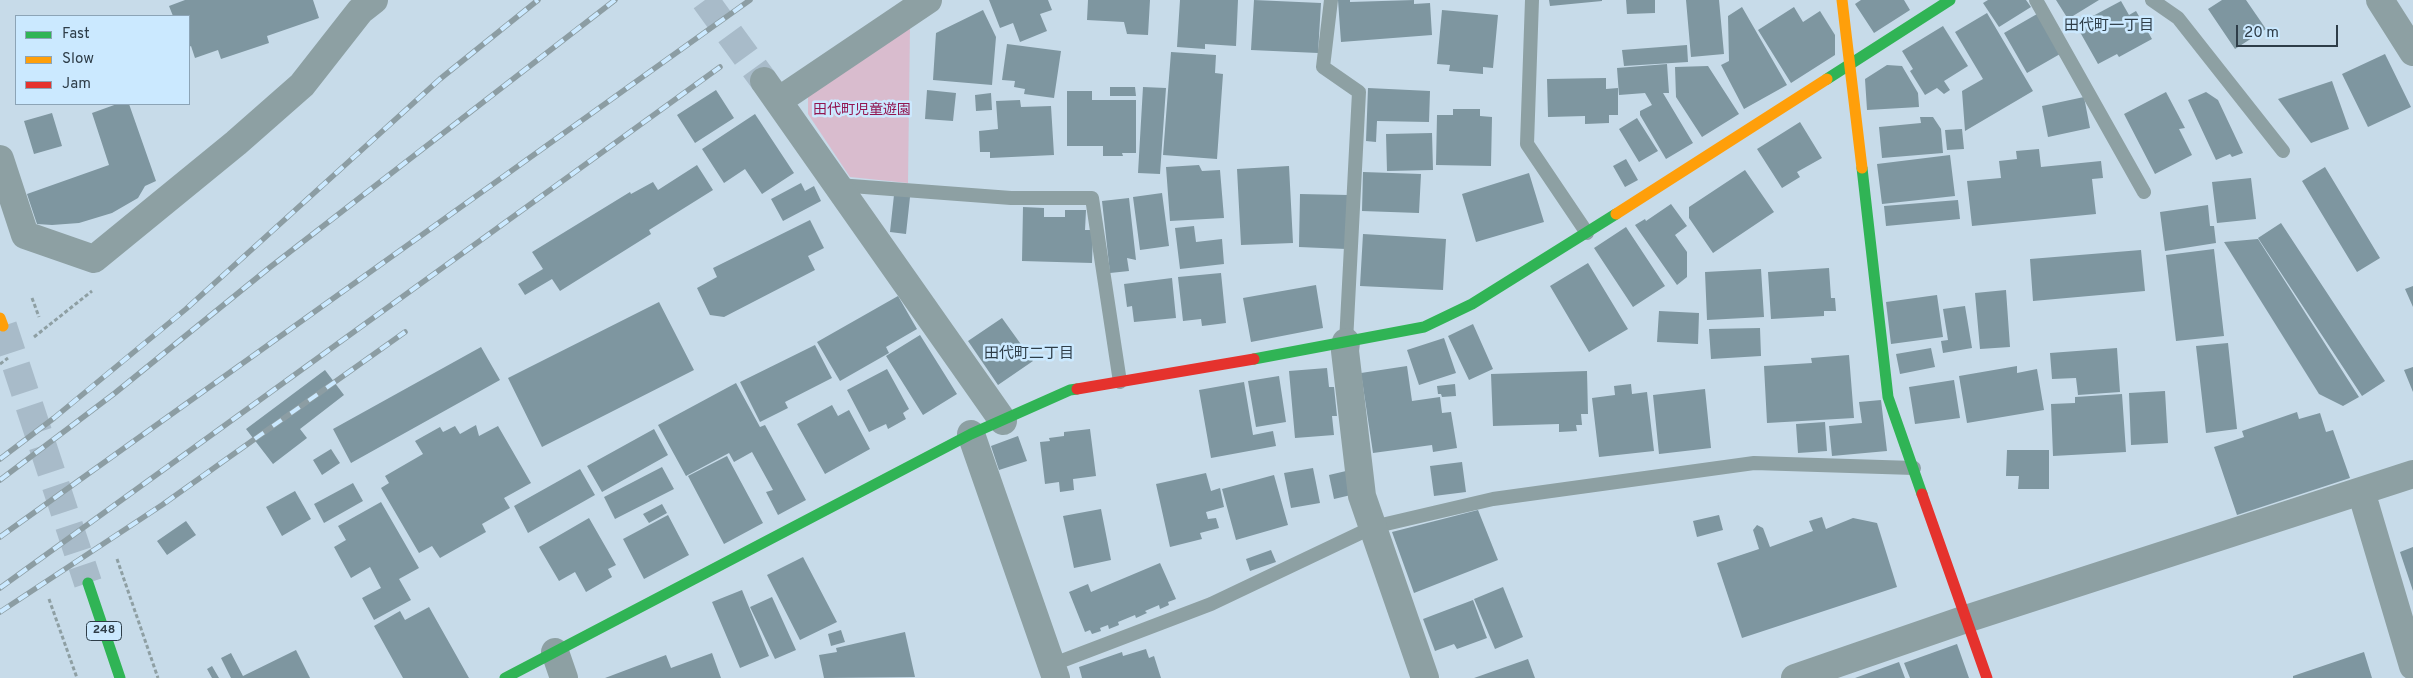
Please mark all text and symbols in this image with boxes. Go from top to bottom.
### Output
legend [15,15,190,105]
scale bar [2238,15,2340,47]
district label: 田代町一丁目 [2064,18,2154,36]
text: 20 m [2244,24,2279,43]
text: Fast [62,25,90,44]
text: Slow [62,50,94,69]
text: Jam [62,75,91,94]
park label: 田代町児童遊園 [813,103,911,119]
district label: 田代町二丁目 [984,346,1074,364]
road number: 248 [86,622,122,640]

